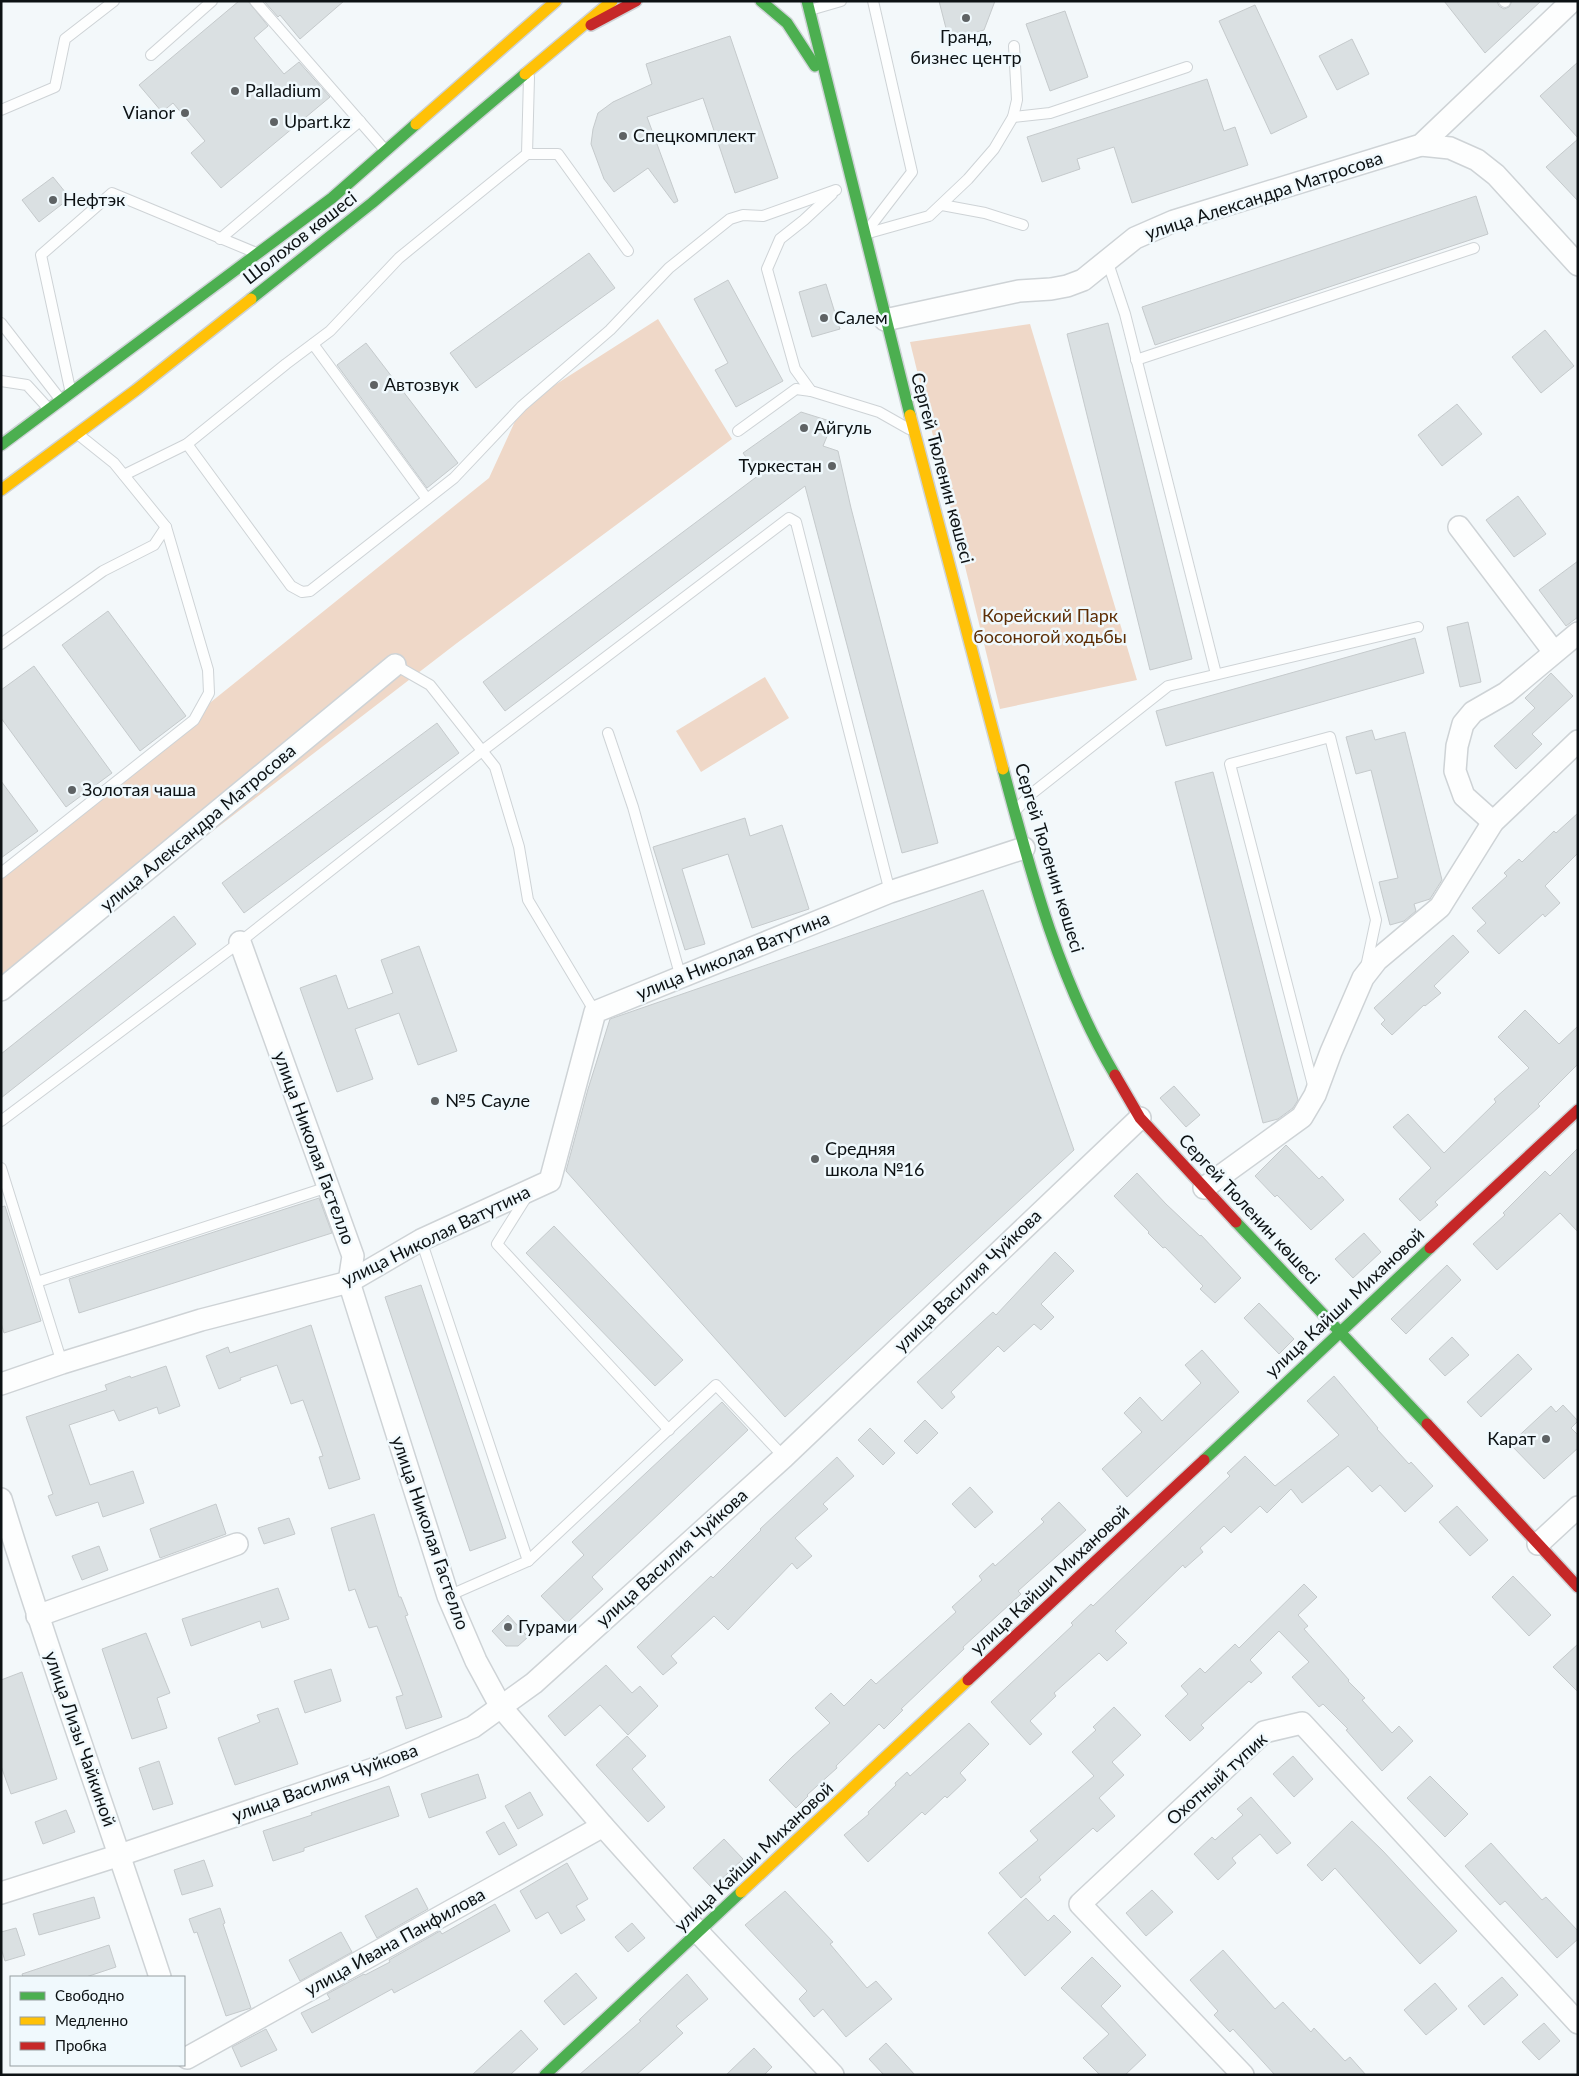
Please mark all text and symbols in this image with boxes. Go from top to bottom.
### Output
marker: Гранд, бизнес центр [960,12,972,24]
place label: Гранд, бизнес центр [910,25,1022,68]
place label: Palladium [245,79,321,101]
marker: Palladium [229,85,241,97]
place label: Vianor [123,101,175,123]
marker: Vianor [179,107,191,119]
place label: Upart.kz [284,110,351,132]
marker: Upart.kz [268,116,280,128]
place label: Спецкомплект [633,124,756,146]
marker: Спецкомплект [617,130,629,142]
street label: улица Александра Матросова [1142,146,1385,244]
street label: Шолохов көшесі [238,186,361,288]
place label: Нефтэк [63,188,126,210]
marker: Нефтэк [47,194,59,206]
place label: Салем [834,306,888,328]
marker: Салем [818,312,830,324]
street label: Сергей Тюленин көшесі [907,370,979,566]
place label: Автозвук [384,373,460,395]
marker: Автозвук [368,379,380,391]
place label: Айгуль [814,416,872,438]
marker: Айгуль [798,422,810,434]
place label: Туркестан [738,454,822,476]
marker: Туркестан [826,460,838,472]
park label: Корейский Парк босоногой ходьбы [973,604,1127,647]
street label: улица Александра Матросова [95,739,300,916]
street label: Сергей Тюленин көшесі [1011,760,1089,955]
place label: Золотая чаша [82,778,196,800]
marker: Золотая чаша [66,784,78,796]
street label: улица Николая Ватутина [633,906,833,1004]
street label: улица Николая Гастелло [270,1048,360,1247]
place label: №5 Сауле [445,1089,530,1111]
marker: №5 Сауле [429,1095,441,1107]
street label: Сергей Тюленин көшесі [1174,1129,1325,1288]
place label: Средняя школа №16 [825,1137,925,1180]
marker: Средняя школа №16 [809,1153,821,1165]
street label: улица Николая Ватутина [338,1180,533,1290]
street label: улица Василия Чуйкова [889,1204,1045,1356]
street label: улица Кайши Михановой [1260,1223,1428,1382]
place label: Карат [1487,1427,1536,1449]
street label: улица Николая Гастелло [387,1433,474,1633]
marker: Карат [1540,1433,1552,1445]
street label: улица Василия Чуйкова [591,1484,751,1631]
street label: улица Кайши Михановой [965,1500,1133,1659]
place label: Гурами [518,1615,577,1637]
marker: Гурами [502,1621,514,1633]
street label: улица Лизы Чайкиной [41,1648,121,1829]
street label: Охотный тупик [1161,1727,1272,1829]
street label: улица Василия Чуйкова [229,1738,420,1826]
street label: улица Кайши Михановой [669,1777,837,1936]
street label: улица Ивана Панфилова [301,1882,488,2000]
legend [10,1976,185,2066]
text: Свободно [55,1986,124,2004]
text: Медленно [55,2011,128,2029]
text: Пробка [55,2036,107,2054]

